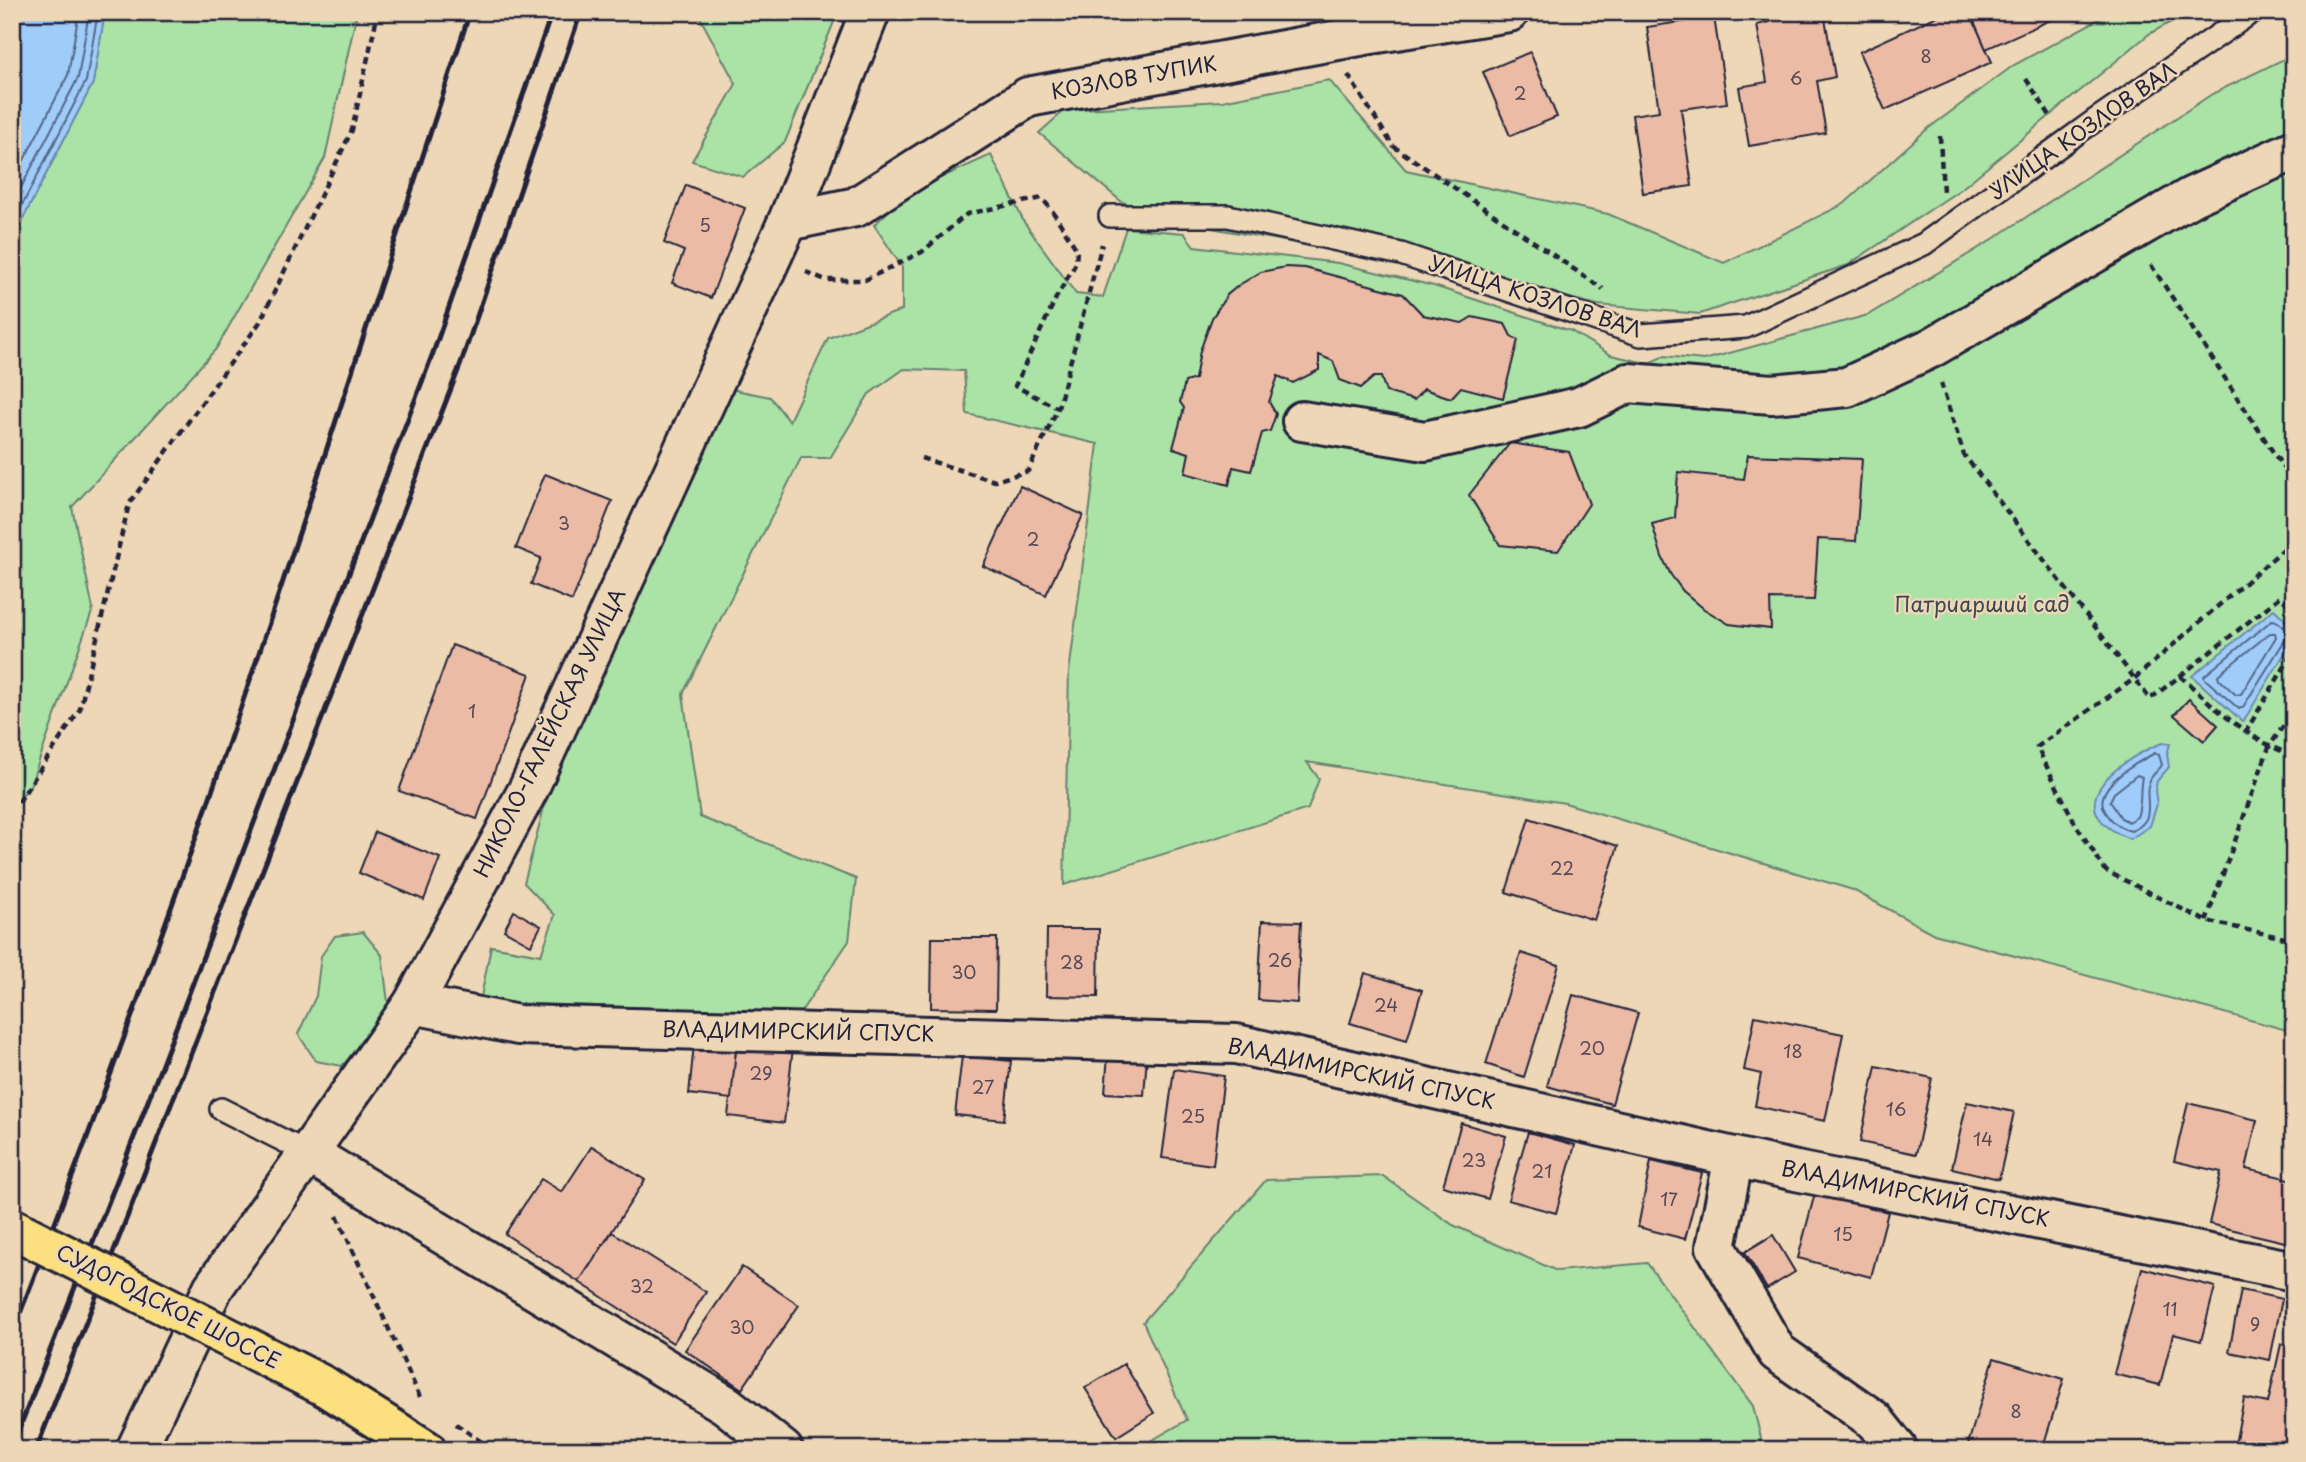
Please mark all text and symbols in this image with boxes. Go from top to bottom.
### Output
house number: 8 [1920,42,1932,69]
street label: КОЗЛОВ ТУПИК [1048,46,1219,106]
street label: УЛИЦА КОЗЛОВ ВАЛ [1982,53,2182,206]
house number: 6 [1790,64,1802,91]
house number: 2 [1514,79,1526,106]
house number: 5 [699,211,711,238]
street label: УЛИЦА КОЗЛОВ ВАЛ [1425,246,1646,345]
house number: 3 [558,509,570,536]
house number: 2 [1027,525,1039,552]
street label: НИКОЛО-ГАЛЕЙСКАЯ УЛИЦА [464,582,632,882]
park label: Патриарший сад [1894,587,2070,619]
house number: 1 [468,697,476,724]
house number: 22 [1550,854,1574,881]
house number: 26 [1268,946,1292,973]
house number: 28 [1060,948,1084,975]
house number: 30 [951,958,977,985]
house number: 24 [1374,991,1398,1018]
street label: ВЛАДИМИРСКИЙ СПУСК [662,1012,935,1048]
street label: ВЛАДИМИРСКИЙ СПУСК [1225,1028,1498,1116]
house number: 20 [1579,1034,1605,1061]
house number: 18 [1783,1037,1803,1064]
house number: 29 [750,1059,772,1086]
house number: 27 [972,1073,994,1100]
house number: 16 [1886,1095,1906,1122]
house number: 25 [1181,1102,1205,1129]
house number: 14 [1973,1125,1993,1152]
house number: 23 [1462,1146,1486,1173]
street label: ВЛАДИМИРСКИЙ СПУСК [1779,1150,2052,1234]
house number: 21 [1532,1157,1552,1184]
house number: 17 [1660,1185,1678,1212]
house number: 15 [1833,1220,1853,1247]
street label: СУДОГОДСКОЕ ШОССЕ [51,1235,287,1376]
house number: 32 [630,1272,654,1299]
house number: 11 [2162,1295,2178,1322]
house number: 9 [2250,1310,2260,1337]
house number: 30 [729,1313,755,1340]
house number: 8 [2010,1397,2022,1424]

